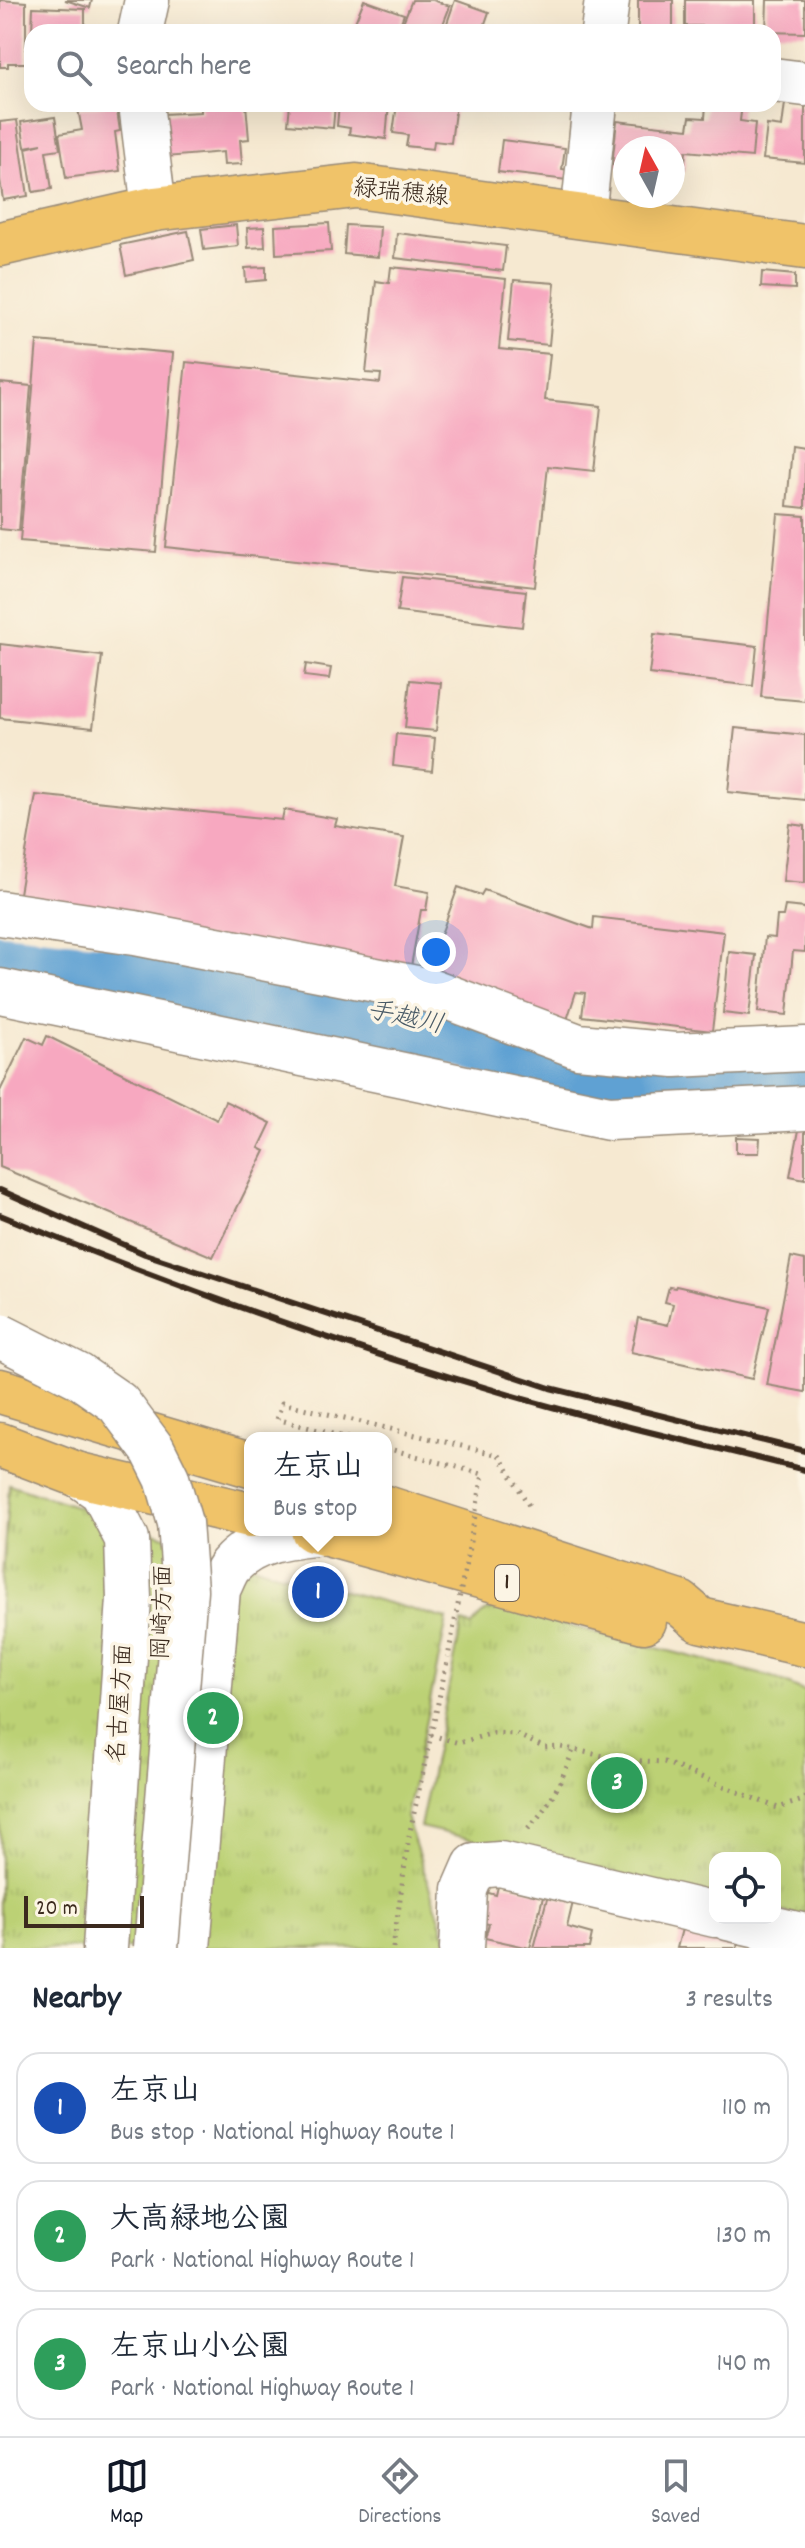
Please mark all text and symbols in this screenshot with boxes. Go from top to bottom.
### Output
search box [24,24,781,112]
icon: search [52,46,96,90]
text: Search here [116,47,252,90]
north arrow [613,136,685,208]
street label: 緑瑞穂線 [351,172,451,216]
your location [416,932,456,972]
water label: 手越川 [363,993,447,1045]
popup [244,1432,392,1536]
text: 左京山 [273,1448,363,1491]
text: Bus stop [273,1491,358,1528]
pin: 1 [292,1562,344,1622]
street label: 岡崎方面 [145,1563,183,1661]
road number: 1 [495,1565,519,1601]
street label: 名古屋方面 [101,1642,143,1764]
pin: 2 [187,1688,239,1748]
pin: 3 [591,1753,643,1813]
map controls [709,1852,781,1924]
button: locate [709,1852,781,1924]
scale bar [24,1892,144,1928]
text: 20 m [36,1894,78,1925]
text: Nearby [32,1976,121,2025]
text: 3 results [686,1982,773,2019]
text: 左京山 [110,2072,200,2115]
text: 1 [57,2090,63,2127]
text: 110 m [722,2090,771,2127]
text: Bus stop · National Highway Route 1 [110,2115,455,2152]
text: 大高緑地公園 [110,2200,290,2243]
text: 2 [54,2218,66,2255]
text: 130 m [716,2218,771,2255]
text: Park · National Highway Route 1 [110,2243,414,2280]
text: 左京山小公園 [110,2328,290,2371]
text: 3 [54,2346,66,2383]
text: 140 m [717,2346,771,2383]
text: Park · National Highway Route 1 [110,2371,414,2408]
tab: Map [105,2454,149,2533]
tab: Directions [358,2454,442,2533]
tab: Saved [651,2454,700,2533]

